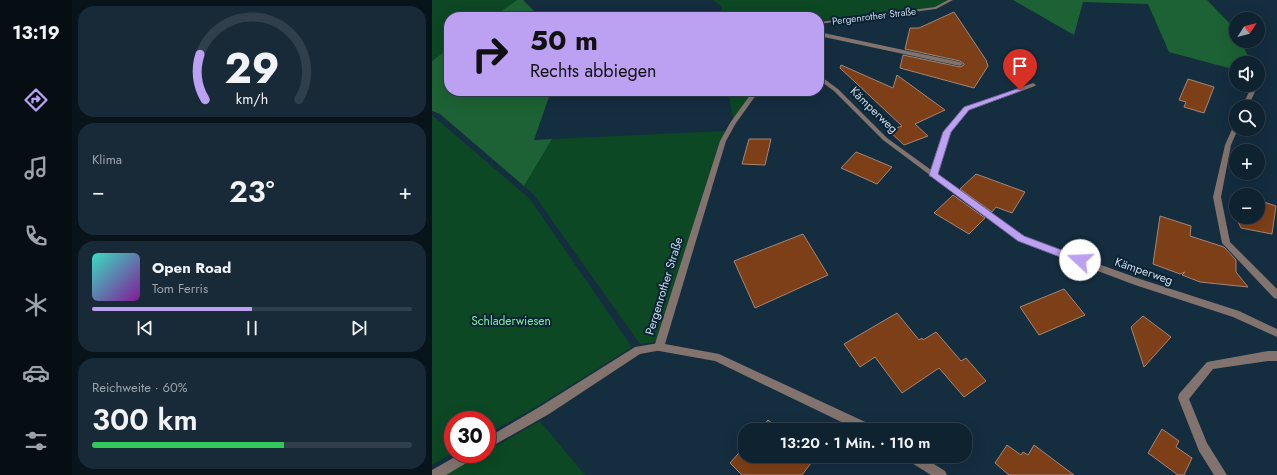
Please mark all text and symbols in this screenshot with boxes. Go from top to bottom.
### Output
street label: Pergenrother Straße [831,3,917,29]
north arrow [1229,12,1265,48]
map controls [1229,12,1265,224]
text: 13:19 [12,20,60,46]
text: 50 m [530,20,598,61]
icon: right [464,28,516,80]
text: 29 [224,37,280,98]
pin [1003,49,1037,90]
icon: arrive [1009,55,1031,77]
button: sound [1229,56,1265,92]
text: Rechts abbiegen [530,58,657,84]
street label: Kämperweg [846,83,902,137]
icon: directions [22,86,50,114]
text: km/h [236,88,268,108]
button: search [1229,100,1265,136]
button: + [1229,144,1265,180]
text: Klima [92,150,122,169]
icon: music [22,154,50,182]
text: 23° [229,170,274,213]
text: − [92,175,105,207]
text: + [398,175,412,207]
button: − [1229,188,1265,224]
icon: phone [22,222,50,250]
street label: Pergenrother Straße [641,235,687,337]
position arrow [1059,239,1101,281]
street label: Kämperweg [1112,253,1176,289]
text: Open Road [152,257,231,279]
text: Tom Ferris [152,279,208,298]
icon: climate [22,291,50,319]
park label: Schladerwiesen [471,312,551,330]
icon: previous [134,317,156,339]
icon: pause [241,317,263,339]
icon: next [348,317,370,339]
icon: car [22,359,50,387]
text: Reichweite · 60% [92,378,188,397]
text: 300 km [92,398,198,441]
speed limit sign: 30 [444,411,496,463]
icon: filters [22,427,50,455]
text: 13:20 · 1 Min. · 110 m [780,432,930,454]

